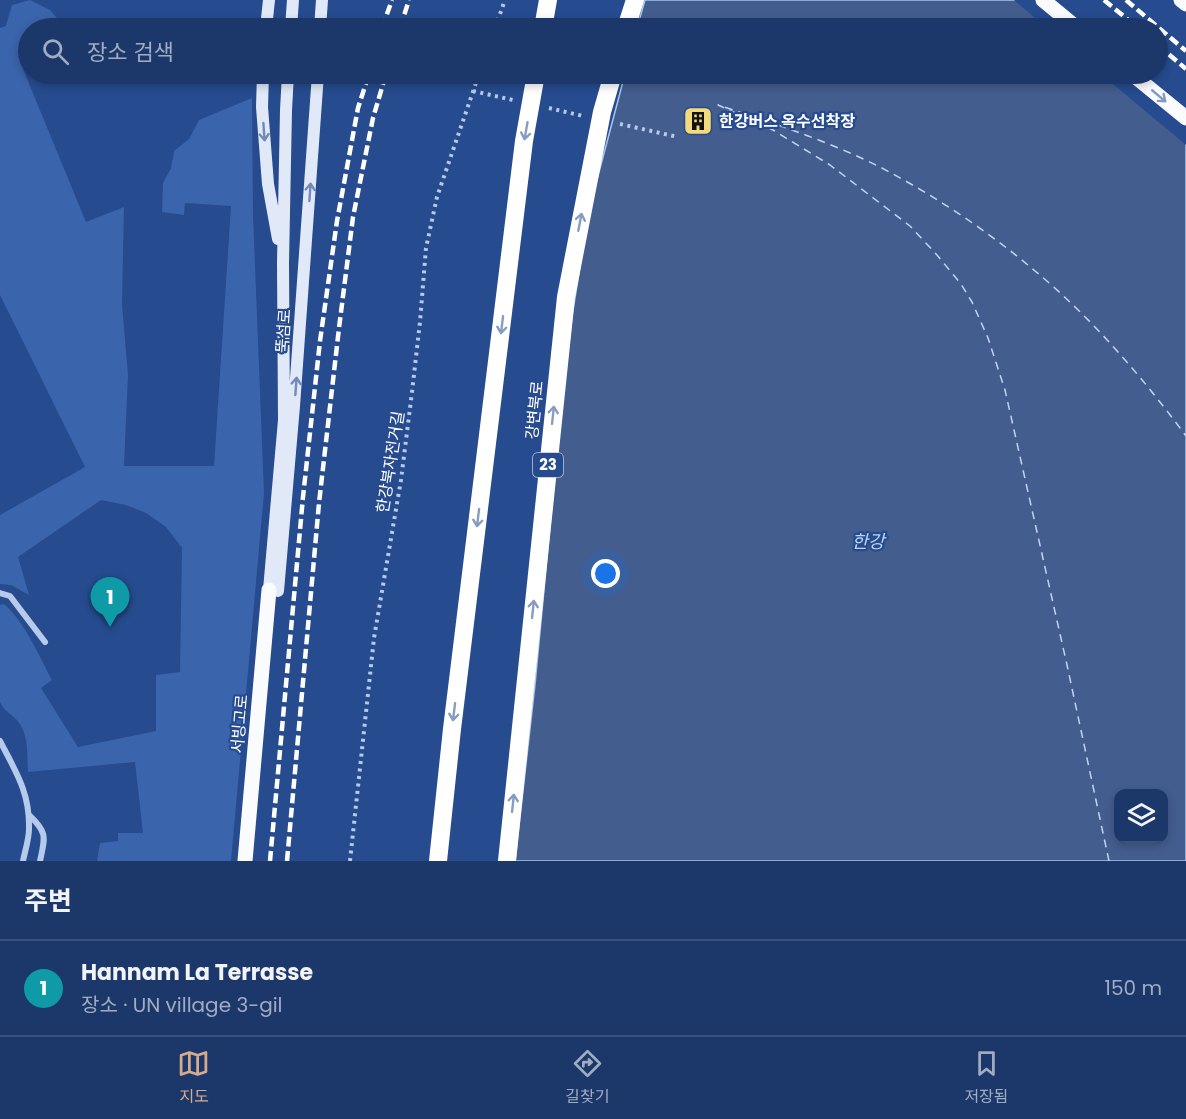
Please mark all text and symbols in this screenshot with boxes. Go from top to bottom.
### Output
search box [18,18,1168,84]
icon: search [39,35,72,68]
text: 장소 검색 [87,37,174,68]
one-way arrow [1151,89,1166,103]
building icon: 한강버스 옥수선착장 [682,105,714,137]
place label: 한강버스 옥수선착장 [719,110,855,133]
one-way arrow [259,121,270,141]
one-way arrow [520,121,531,140]
one-way arrow [305,182,316,202]
one-way arrow [575,213,586,232]
street label: 뚝섬로 [270,308,297,354]
one-way arrow [496,314,507,334]
one-way arrow [290,377,301,397]
street label: 강변북로 [520,379,549,441]
one-way arrow [548,405,559,425]
street label: 한강북자전거길 [371,409,410,515]
road number: 23 [533,453,563,477]
one-way arrow [472,508,483,528]
water label: 한강 [851,529,887,554]
your location [591,559,620,588]
pin: 1 [90,578,130,627]
one-way arrow [528,599,539,619]
street label: 서빙고로 [225,693,254,754]
one-way arrow [448,701,459,721]
map controls [1114,789,1168,843]
button: layers [1114,789,1168,843]
one-way arrow [508,793,519,813]
text: 주변 [24,883,72,919]
text: Hannam La Terrasse [81,957,313,988]
text: 1 [40,974,47,1002]
text: 150 m [1105,974,1162,1002]
text: 장소 · UN village 3-gil [81,991,283,1019]
tab: 지도 [177,1047,210,1109]
tab: 길찾기 [565,1047,609,1109]
tab: 저장됨 [964,1047,1009,1109]

